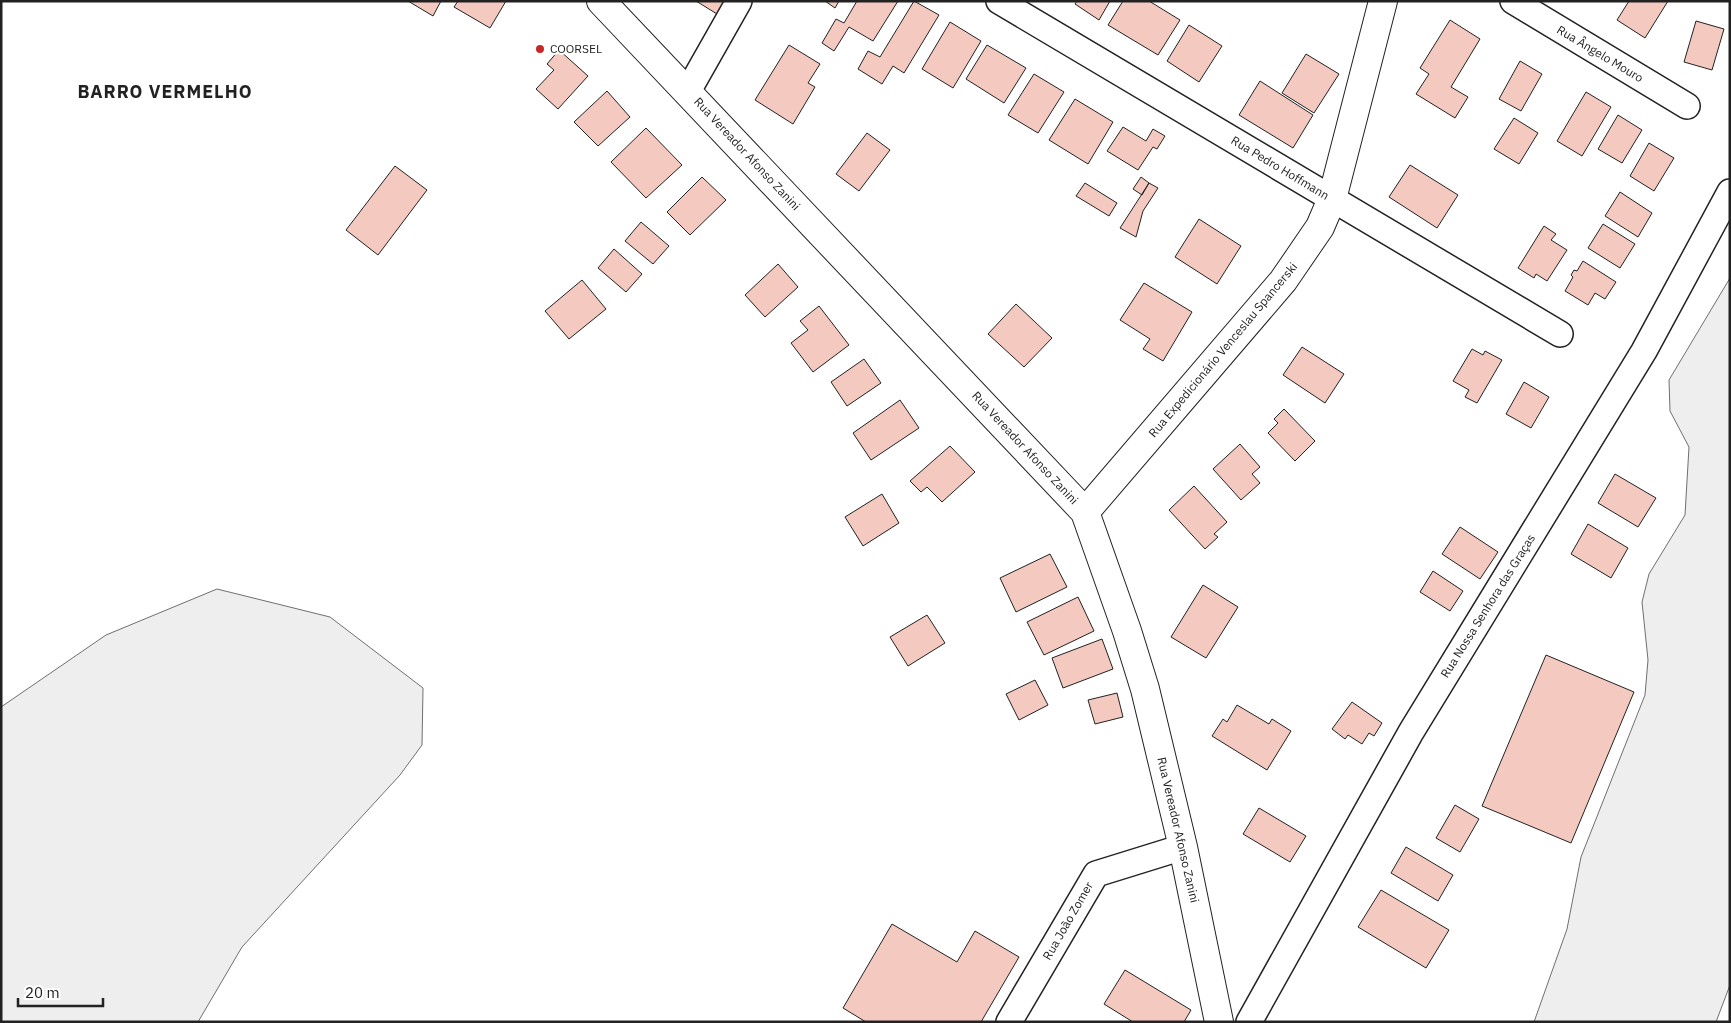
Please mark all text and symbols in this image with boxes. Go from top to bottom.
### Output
street label: Rua Ângelo Mouro [1554,22,1646,85]
place label: COORSEL [550,41,602,56]
marker: COORSEL [534,43,546,55]
district label: BARRO VERMELHO [77,80,253,103]
street label: Rua Vereador Afonso Zanini [691,94,804,213]
street label: Rua Pedro Hoffmann [1229,132,1332,203]
street label: Rua Expedicionário Venceslau Spancerski [1145,259,1300,440]
street label: Rua Vereador Afonso Zanini [969,388,1082,507]
street label: Rua Nossa Senhora das Graças [1437,531,1538,680]
street label: Rua Vereador Afonso Zanini [1154,756,1203,904]
street label: Rua João Zomer [1039,879,1096,962]
scale bar [18,976,102,1008]
text: 20 m [25,983,60,1002]

